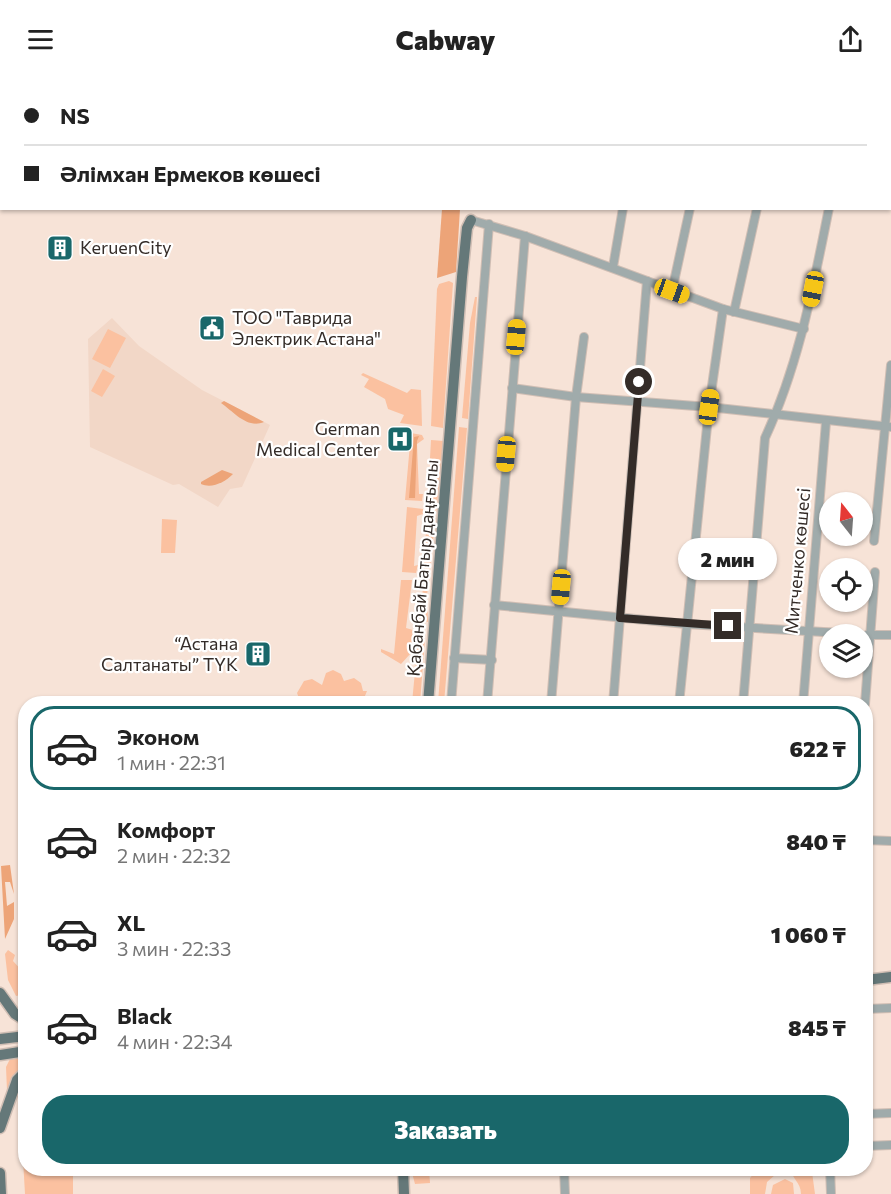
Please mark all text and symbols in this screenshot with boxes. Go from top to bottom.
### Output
icon: menu [24,23,57,56]
text: Cabway [396,23,495,56]
icon: share [834,23,867,56]
text: NS [60,102,90,129]
text: Әлімхан Ермеков көшесі [60,160,321,187]
building icon: KeruenCity [45,233,75,263]
place label: KeruenCity [80,236,172,258]
car [801,270,825,308]
car [652,276,692,306]
place label: ТОО "Таврида Электрик Астана" [232,306,381,349]
public building icon: ТОО "Таврида Электрик Астана" [197,313,227,343]
car [505,318,527,356]
route start [625,368,652,395]
car [698,388,720,426]
place label: German Medical Center [256,417,380,460]
hospital icon: German Medical Center [385,424,415,454]
car [495,435,517,473]
street label: Қабанбай Батыр даңғылы [402,459,442,677]
street label: Митченко көшесі [780,487,814,635]
north arrow [819,492,873,546]
map controls [819,492,873,678]
callout: 2 мин [678,539,777,581]
text: 2 мин [701,547,754,571]
button: locate [819,558,873,612]
car [550,568,572,606]
route end [714,612,741,639]
button: layers [819,624,873,678]
place label: “Астана Салтанаты” ТҮК [101,632,238,675]
building icon: “Астана Салтанаты” ТҮК [243,639,273,669]
icon: car [45,721,99,775]
text: Эконом [117,723,199,750]
text: 622 ₸ [789,735,846,762]
text: 1 мин · 22:31 [117,750,226,774]
icon: car [45,814,99,868]
text: Комфорт [117,816,215,843]
text: 840 ₸ [786,828,846,855]
text: 2 мин · 22:32 [117,843,231,867]
icon: car [45,907,99,961]
text: XL [117,909,145,936]
text: 1 060 ₸ [771,921,846,948]
text: 3 мин · 22:33 [117,936,231,960]
icon: car [45,1000,99,1054]
text: Black [117,1002,172,1029]
text: 845 ₸ [788,1014,846,1041]
text: 4 мин · 22:34 [117,1029,233,1053]
button: Заказать [42,1095,849,1164]

